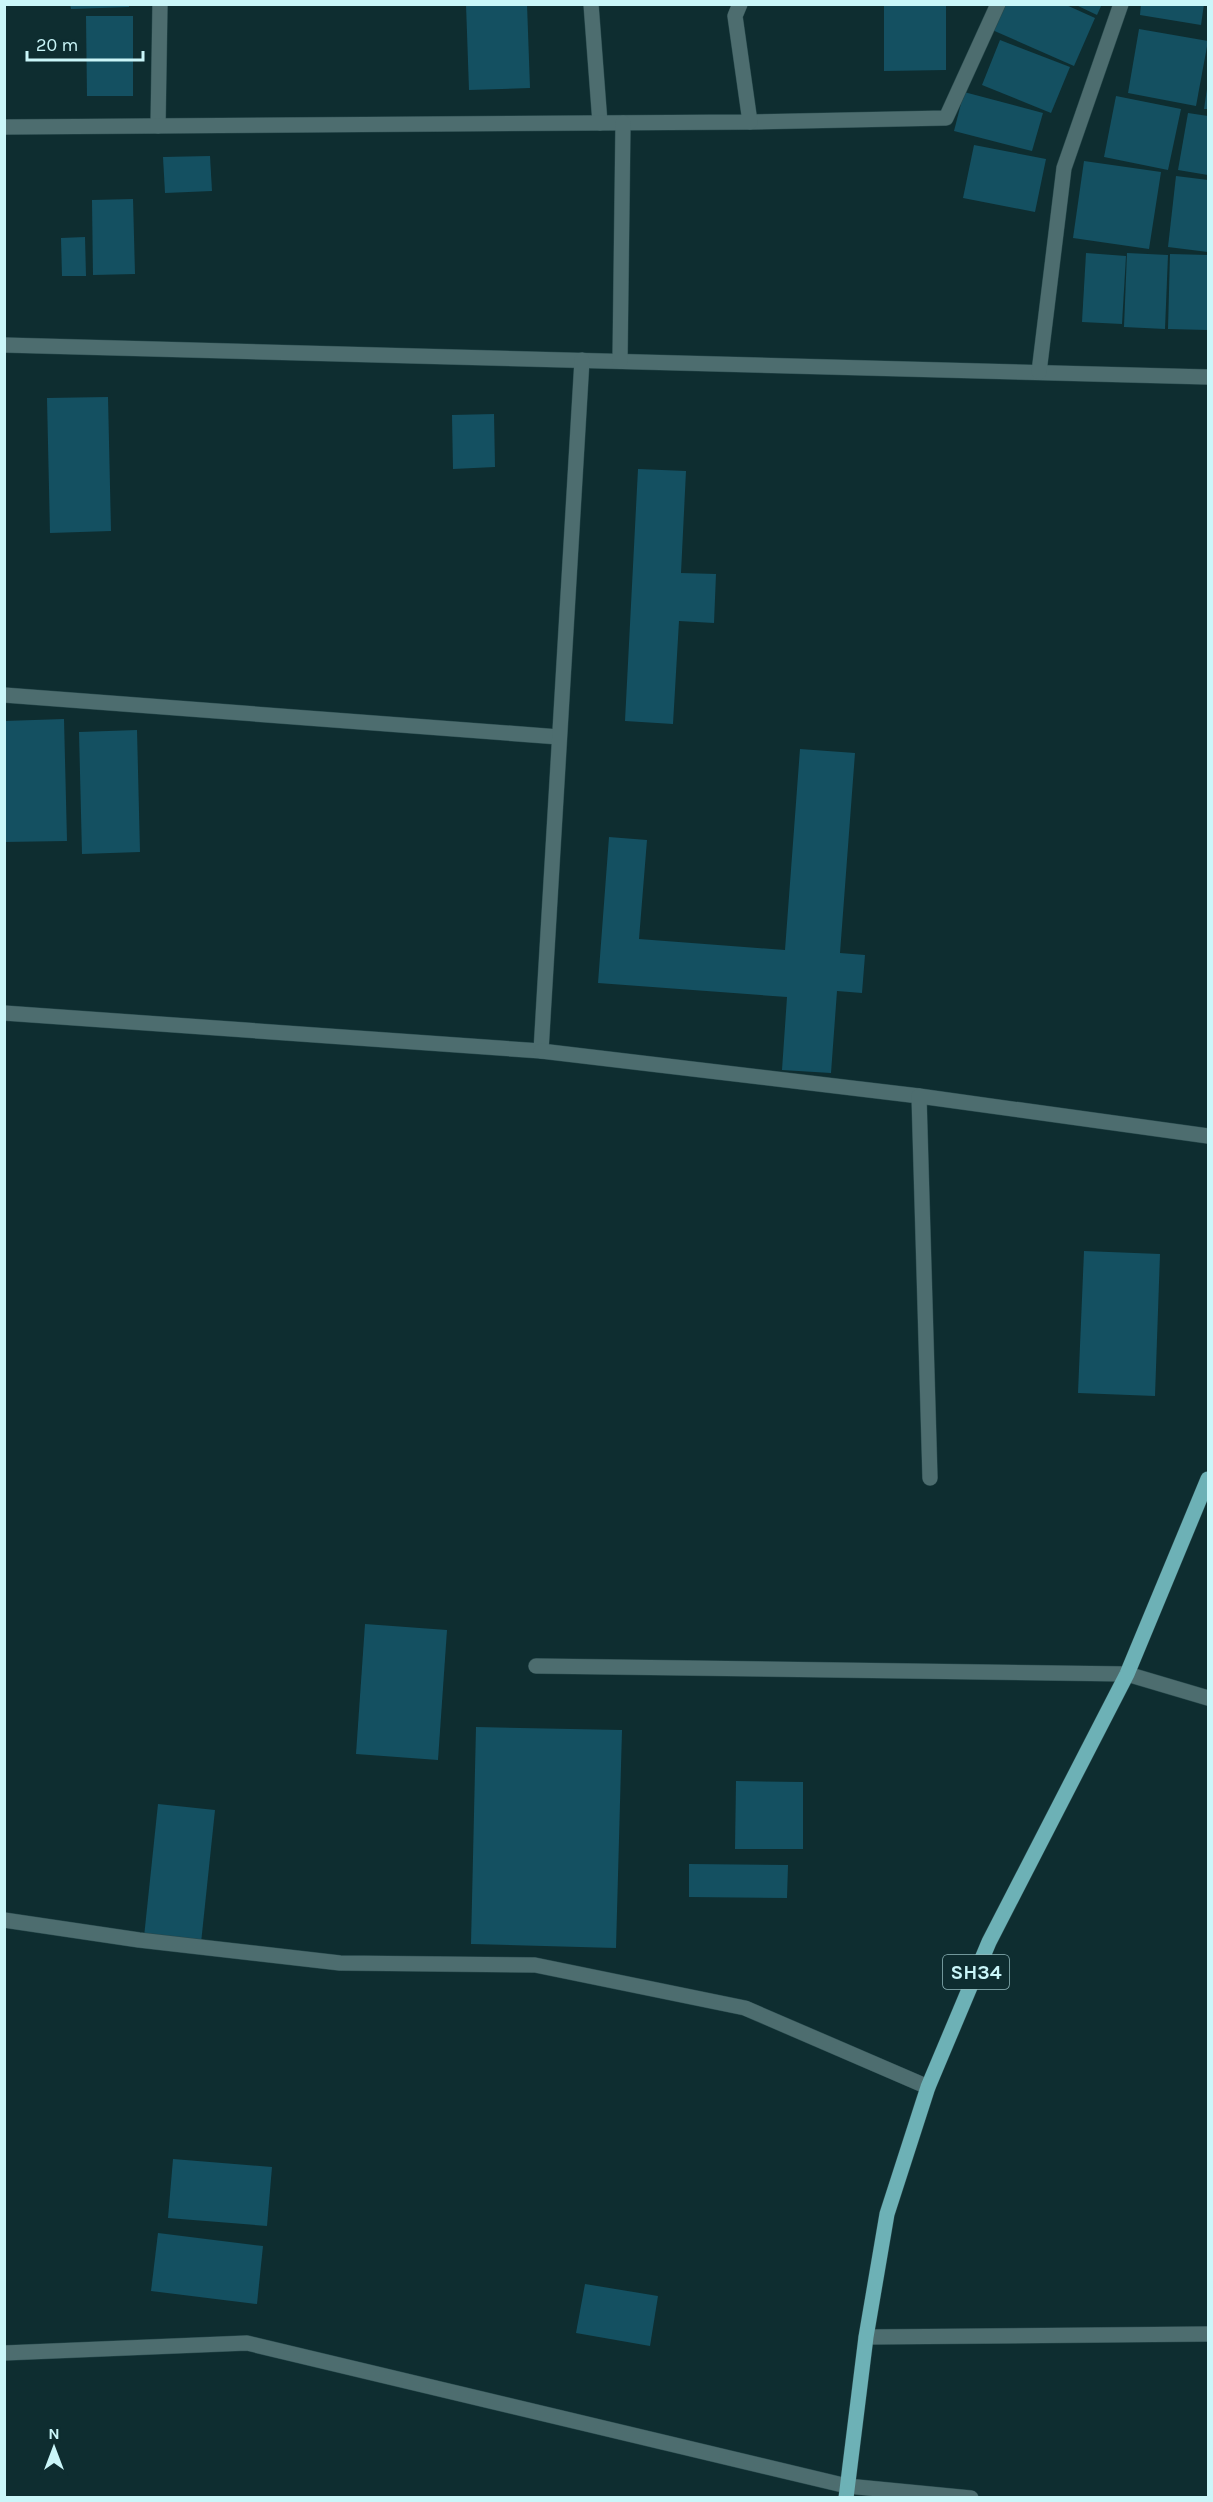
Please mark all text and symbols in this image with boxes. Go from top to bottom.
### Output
scale bar [27,24,142,62]
text: 20 m [36,34,78,56]
road number: SH34 [943,1955,1009,1989]
north arrow [24,2418,84,2478]
text: N [48,2424,60,2443]

